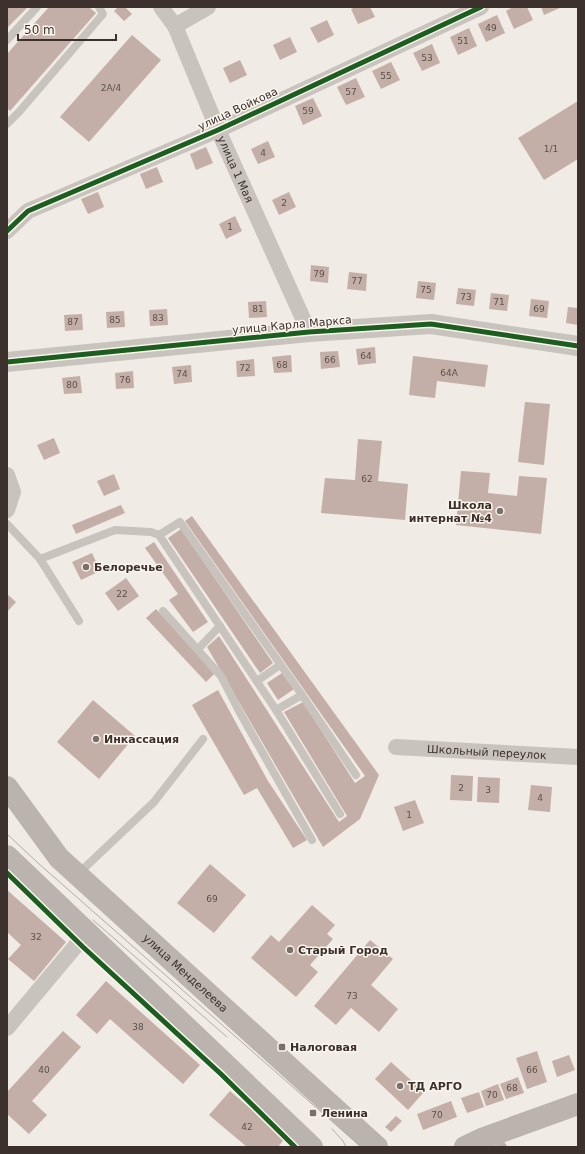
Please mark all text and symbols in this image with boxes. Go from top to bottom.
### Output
scale bar [18,16,116,42]
text: 50 m [24,23,55,37]
house number: 49 [485,23,497,33]
house number: 51 [457,36,469,46]
house number: 53 [421,53,433,63]
house number: 55 [380,71,392,81]
house number: 2А/4 [101,83,122,93]
street label: улица Войкова [196,85,280,133]
house number: 57 [345,87,357,97]
house number: 59 [302,106,314,116]
street label: улица 1 Мая [215,134,256,204]
house number: 1/1 [544,144,558,154]
house number: 4 [260,148,266,158]
house number: 2 [281,198,287,208]
house number: 1 [227,222,233,232]
house number: 79 [313,269,325,279]
house number: 77 [351,276,363,286]
house number: 75 [420,285,432,295]
house number: 73 [460,292,472,302]
house number: 71 [493,297,505,307]
house number: 81 [252,304,264,314]
house number: 69 [533,304,545,314]
house number: 83 [152,313,164,323]
street label: улица Карла Маркса [232,313,352,337]
house number: 85 [109,315,121,325]
house number: 87 [67,317,79,327]
house number: 64 [360,351,372,361]
house number: 66 [324,355,336,365]
house number: 68 [276,360,288,370]
house number: 72 [239,363,251,373]
house number: 64А [440,368,459,378]
house number: 74 [176,369,188,379]
house number: 76 [119,375,131,385]
house number: 80 [66,380,78,390]
house number: 62 [361,474,373,484]
place label: Школа интернат №4 [409,499,492,525]
marker: Школа интернат №4 [495,506,505,516]
place label: Белоречье [94,561,163,574]
marker: Белоречье [81,562,91,572]
house number: 22 [116,589,128,599]
place label: Инкассация [104,733,179,746]
marker: Инкассация [91,734,101,744]
street label: Школьный переулок [427,742,547,762]
house number: 2 [458,783,464,793]
house number: 3 [485,785,491,795]
house number: 4 [537,793,543,803]
house number: 1 [406,810,412,820]
house number: 69 [206,894,218,904]
street label: улица Менделеева [140,931,231,1015]
house number: 32 [30,932,42,942]
place label: Старый Город [298,944,388,957]
marker: Старый Город [285,945,295,955]
house number: 73 [346,991,358,1001]
house number: 38 [132,1022,144,1032]
place label: Налоговая [290,1041,357,1054]
marker: Налоговая [277,1042,287,1052]
house number: 40 [38,1065,50,1075]
house number: 66 [526,1065,538,1075]
place label: ТД АРГО [408,1080,462,1093]
marker: ТД АРГО [395,1081,405,1091]
house number: 68 [506,1083,518,1093]
house number: 70 [486,1090,498,1100]
place label: Ленина [321,1107,368,1120]
marker: Ленина [308,1108,318,1118]
house number: 70 [431,1110,443,1120]
house number: 42 [241,1122,253,1132]

